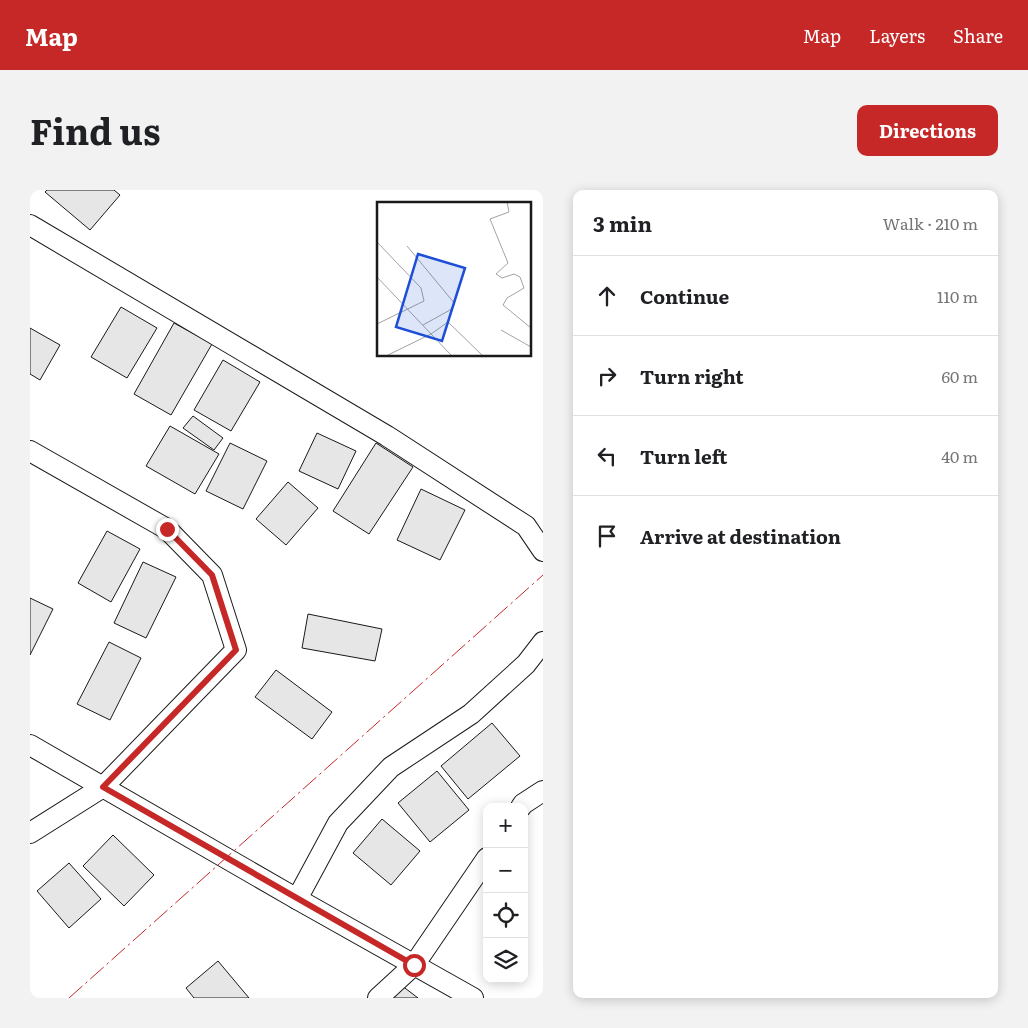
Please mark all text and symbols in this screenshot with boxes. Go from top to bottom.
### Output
text: Map [25,18,78,53]
text: Map [803,22,841,49]
text: Layers [869,22,925,49]
text: Share [953,22,1003,49]
text: Find us [30,104,160,156]
button: Directions [857,105,998,156]
inset map [377,202,530,356]
text: 3 min [593,207,652,238]
text: Walk · 210 m [883,211,978,235]
icon: ahead [593,282,621,310]
text: Continue [640,282,729,310]
text: 110 m [937,284,978,308]
icon: right [593,362,621,390]
text: Turn right [640,362,744,390]
text: 60 m [941,364,978,388]
icon: left [593,442,621,470]
text: Turn left [640,442,727,470]
text: 40 m [941,444,978,468]
route end [156,518,179,541]
icon: arrive [593,522,621,550]
text: Arrive at destination [640,522,841,550]
map controls [483,803,528,983]
button: + [483,803,528,848]
button: − [483,848,528,893]
button: locate [483,893,528,938]
button: layers [483,938,528,983]
route start [403,954,426,977]

